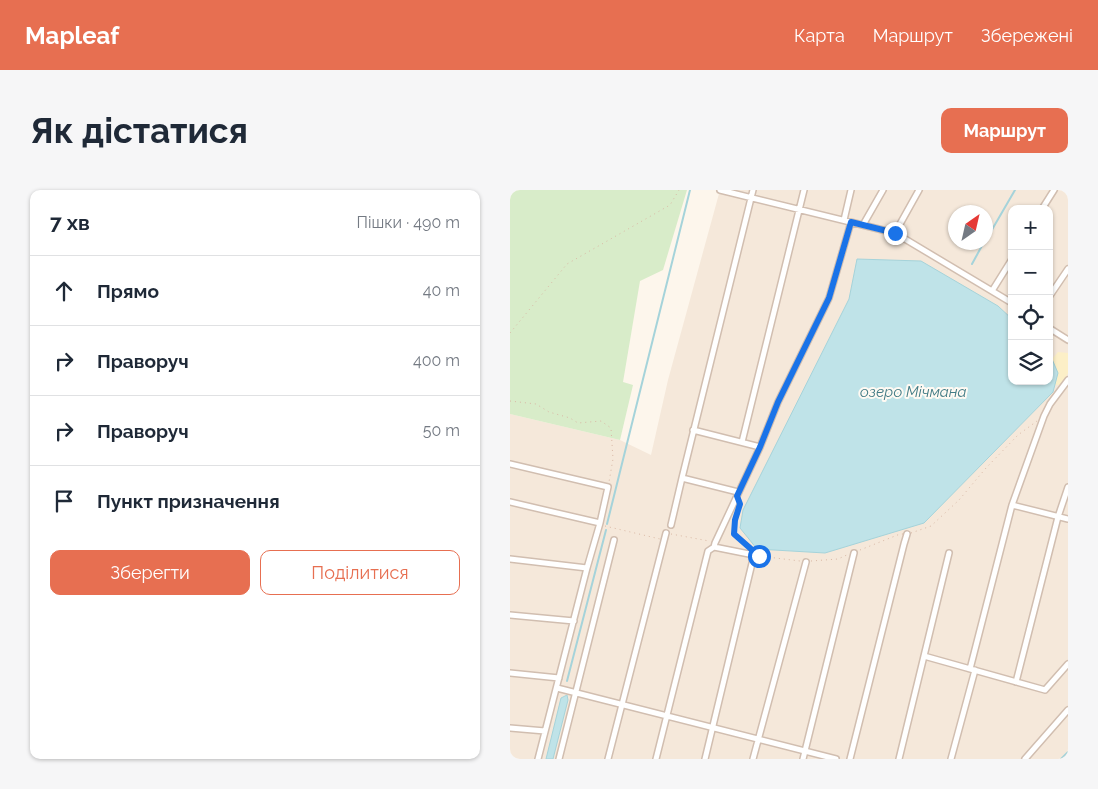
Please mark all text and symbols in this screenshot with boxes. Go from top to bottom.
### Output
text: Mapleaf [25,21,119,50]
text: Карта [794,25,845,46]
text: Маршрут [873,25,953,46]
text: Збережені [981,25,1073,46]
button: Маршрут [941,108,1068,153]
text: Як дістатися [30,110,248,151]
north arrow [948,205,993,250]
map controls [1008,205,1053,385]
button: + [1008,205,1053,250]
text: 7 хв [50,210,90,235]
text: Пішки · 490 m [357,213,460,232]
route end [884,222,907,245]
button: − [1008,250,1053,295]
icon: ahead [50,277,78,305]
text: Прямо [97,280,159,302]
text: 40 m [423,281,460,300]
button: locate [1008,295,1053,340]
button: layers [1008,340,1053,385]
icon: right [50,347,78,375]
text: Праворуч [97,350,189,372]
text: 400 m [413,351,460,370]
water label: озеро Мічмана [860,383,966,401]
icon: right [50,417,78,445]
text: Праворуч [97,420,189,442]
text: 50 m [423,421,460,440]
icon: arrive [50,487,78,515]
text: Пункт призначення [97,490,280,512]
route start [748,545,771,568]
button: Зберегти [50,550,250,595]
button: Поділитися [260,550,460,595]

